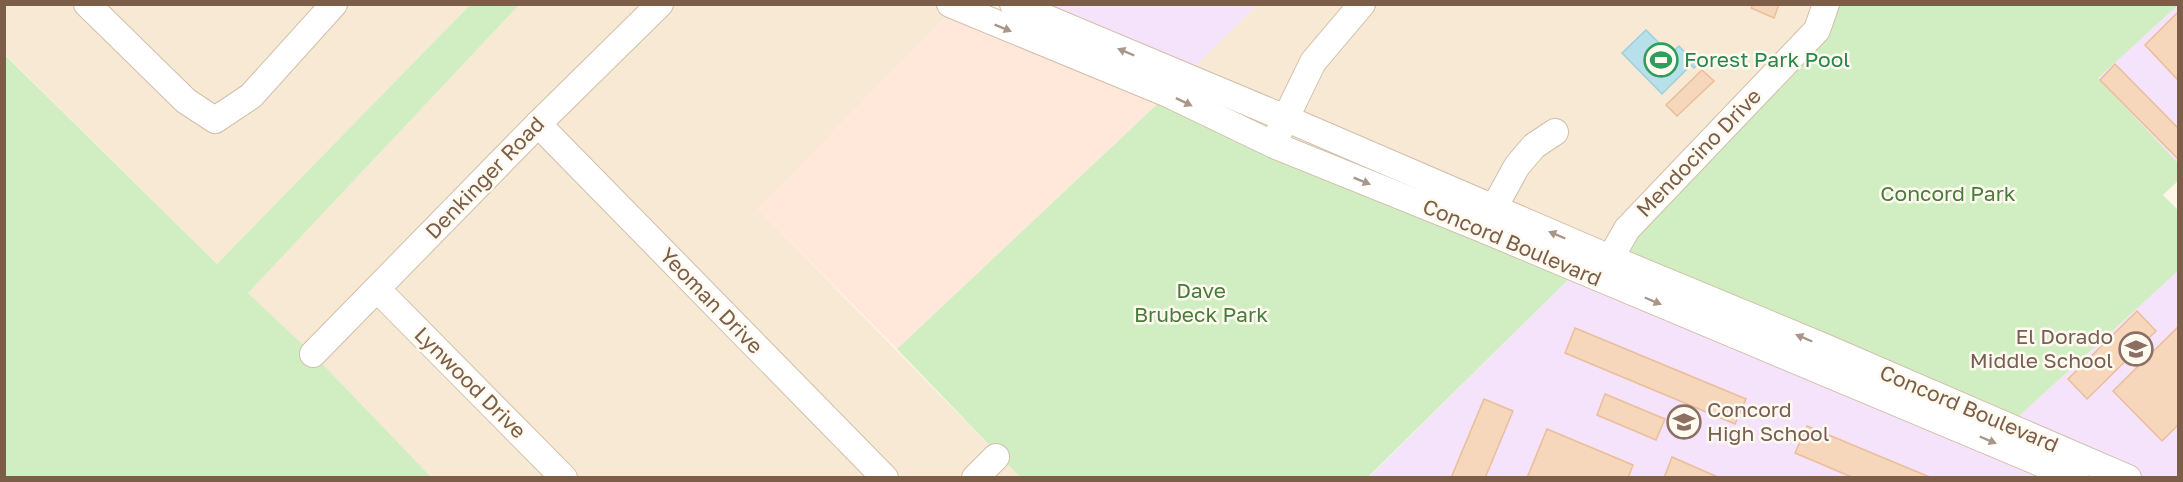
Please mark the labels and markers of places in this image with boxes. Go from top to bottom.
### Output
sports icon: Forest Park Pool [1643,42,1679,78]
place label: Forest Park Pool [1684,46,1850,72]
place label: El Dorado Middle School [1970,323,2113,373]
school or university icon: El Dorado Middle School [2118,331,2154,367]
place label: Concord High School [1707,396,1829,446]
school or university icon: Concord High School [1666,404,1702,440]

